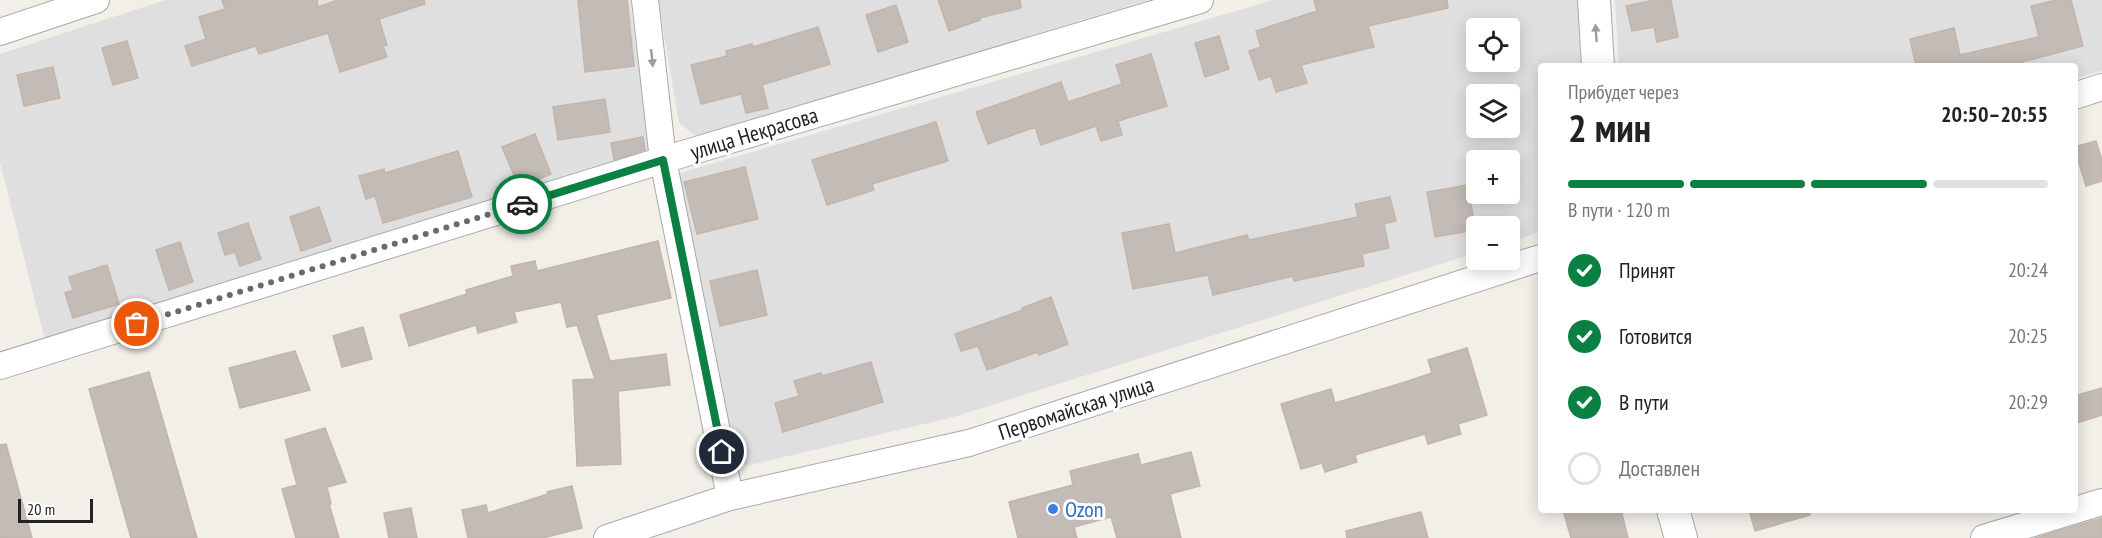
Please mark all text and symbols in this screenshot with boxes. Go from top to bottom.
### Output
map controls [1466,18,1520,270]
button: locate [1466,18,1520,72]
one-way arrow [1591,23,1601,42]
one-way arrow [647,49,657,68]
text: Прибудет через [1568,79,1679,105]
button: layers [1466,84,1520,138]
street label: улица Некрасова [687,100,821,166]
text: 20:50–20:55 [1941,100,2048,128]
text: 2 мин [1568,102,1651,153]
button: + [1466,150,1520,204]
courier [492,174,552,234]
icon: car [506,188,539,221]
text: В пути · 120 m [1568,197,1670,223]
button: − [1466,216,1520,270]
icon: check [1568,254,1601,287]
text: Принят [1619,256,1675,284]
text: 20:24 [2008,257,2048,283]
pin [111,298,162,349]
icon: bag [120,307,153,340]
icon: check [1568,320,1601,353]
text: Готовится [1619,322,1692,350]
text: 20:25 [2008,323,2048,349]
street label: Первомайская улица [995,370,1157,446]
icon: check [1568,386,1601,419]
text: В пути [1619,388,1669,416]
text: 20:29 [2008,389,2048,415]
pin [696,426,747,477]
icon: home [705,435,738,468]
text: Доставлен [1619,454,1700,482]
place label: Ozon [1065,495,1104,523]
scale bar [18,496,93,524]
text: 20 m [27,499,55,519]
marker: Ozon [1046,502,1060,516]

